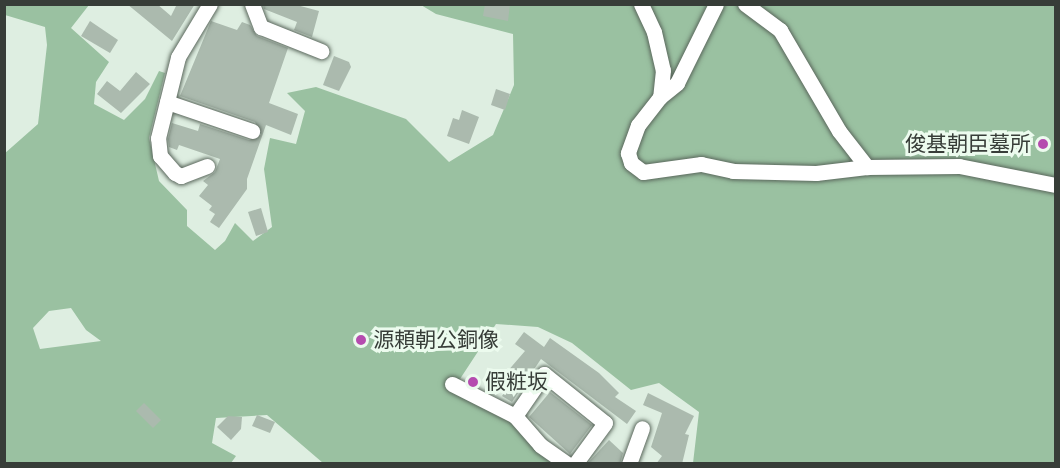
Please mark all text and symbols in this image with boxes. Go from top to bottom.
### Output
place label: 俊基朝臣墓所 [905,131,1031,157]
marker: 俊基朝臣墓所 [1036,137,1050,151]
place label: 源頼朝公銅像 [373,327,499,353]
marker: 源頼朝公銅像 [354,333,368,347]
place label: 假粧坂 [485,369,548,395]
marker: 假粧坂 [466,375,480,389]

